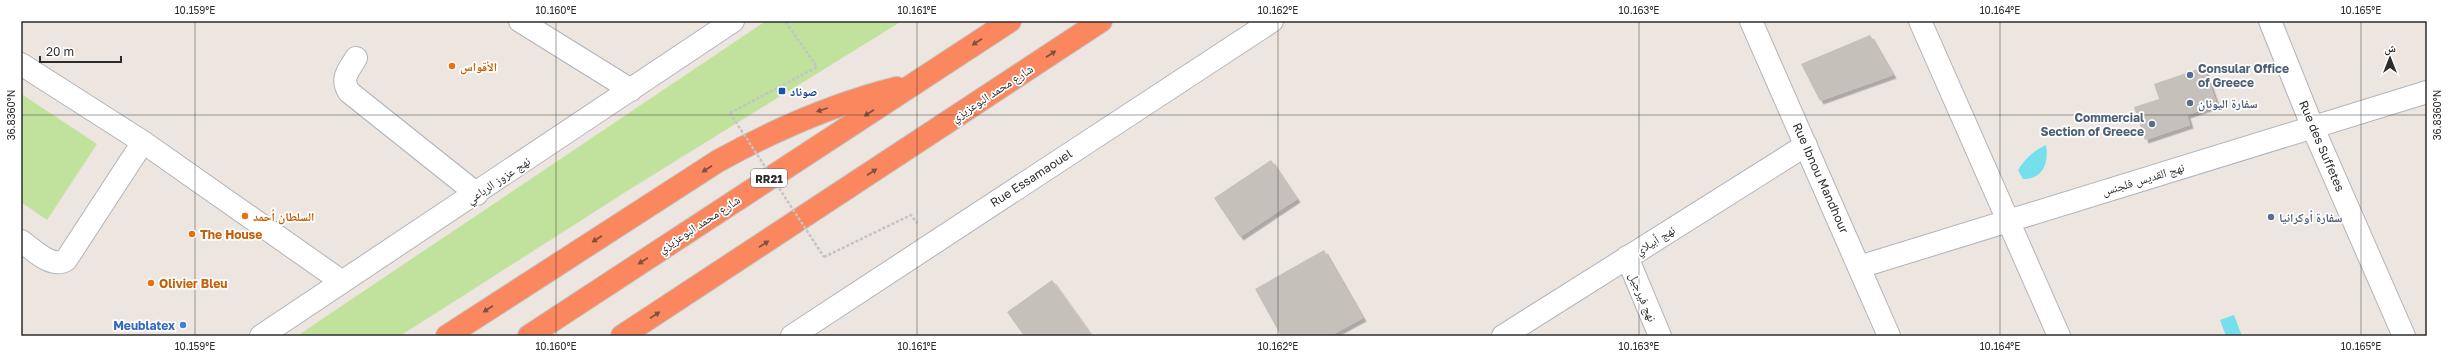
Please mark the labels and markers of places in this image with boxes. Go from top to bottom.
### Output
place label: الأقواس [460,59,497,75]
marker: الأقواس [447,61,457,71]
place label: Consular Office of Greece [2198,61,2289,90]
marker: Consular Office of Greece [2185,70,2195,80]
place label: صوناد [790,84,817,99]
marker: صوناد [777,86,787,96]
place label: سفارة اليونان [2198,96,2258,112]
marker: سفارة اليونان [2185,98,2195,108]
place label: Commercial Section of Greece [2040,110,2144,139]
marker: Commercial Section of Greece [2147,119,2157,129]
place label: السلطان أحمد [253,209,314,225]
place label: سفارة أوكرانيا [2279,210,2342,225]
marker: السلطان أحمد [240,211,250,221]
marker: سفارة أوكرانيا [2266,212,2276,222]
place label: The House [200,227,262,242]
marker: The House [187,229,197,239]
place label: Olivier Bleu [159,276,227,291]
marker: Olivier Bleu [146,278,156,288]
place label: Meublatex [113,318,175,333]
marker: Meublatex [178,320,188,330]

